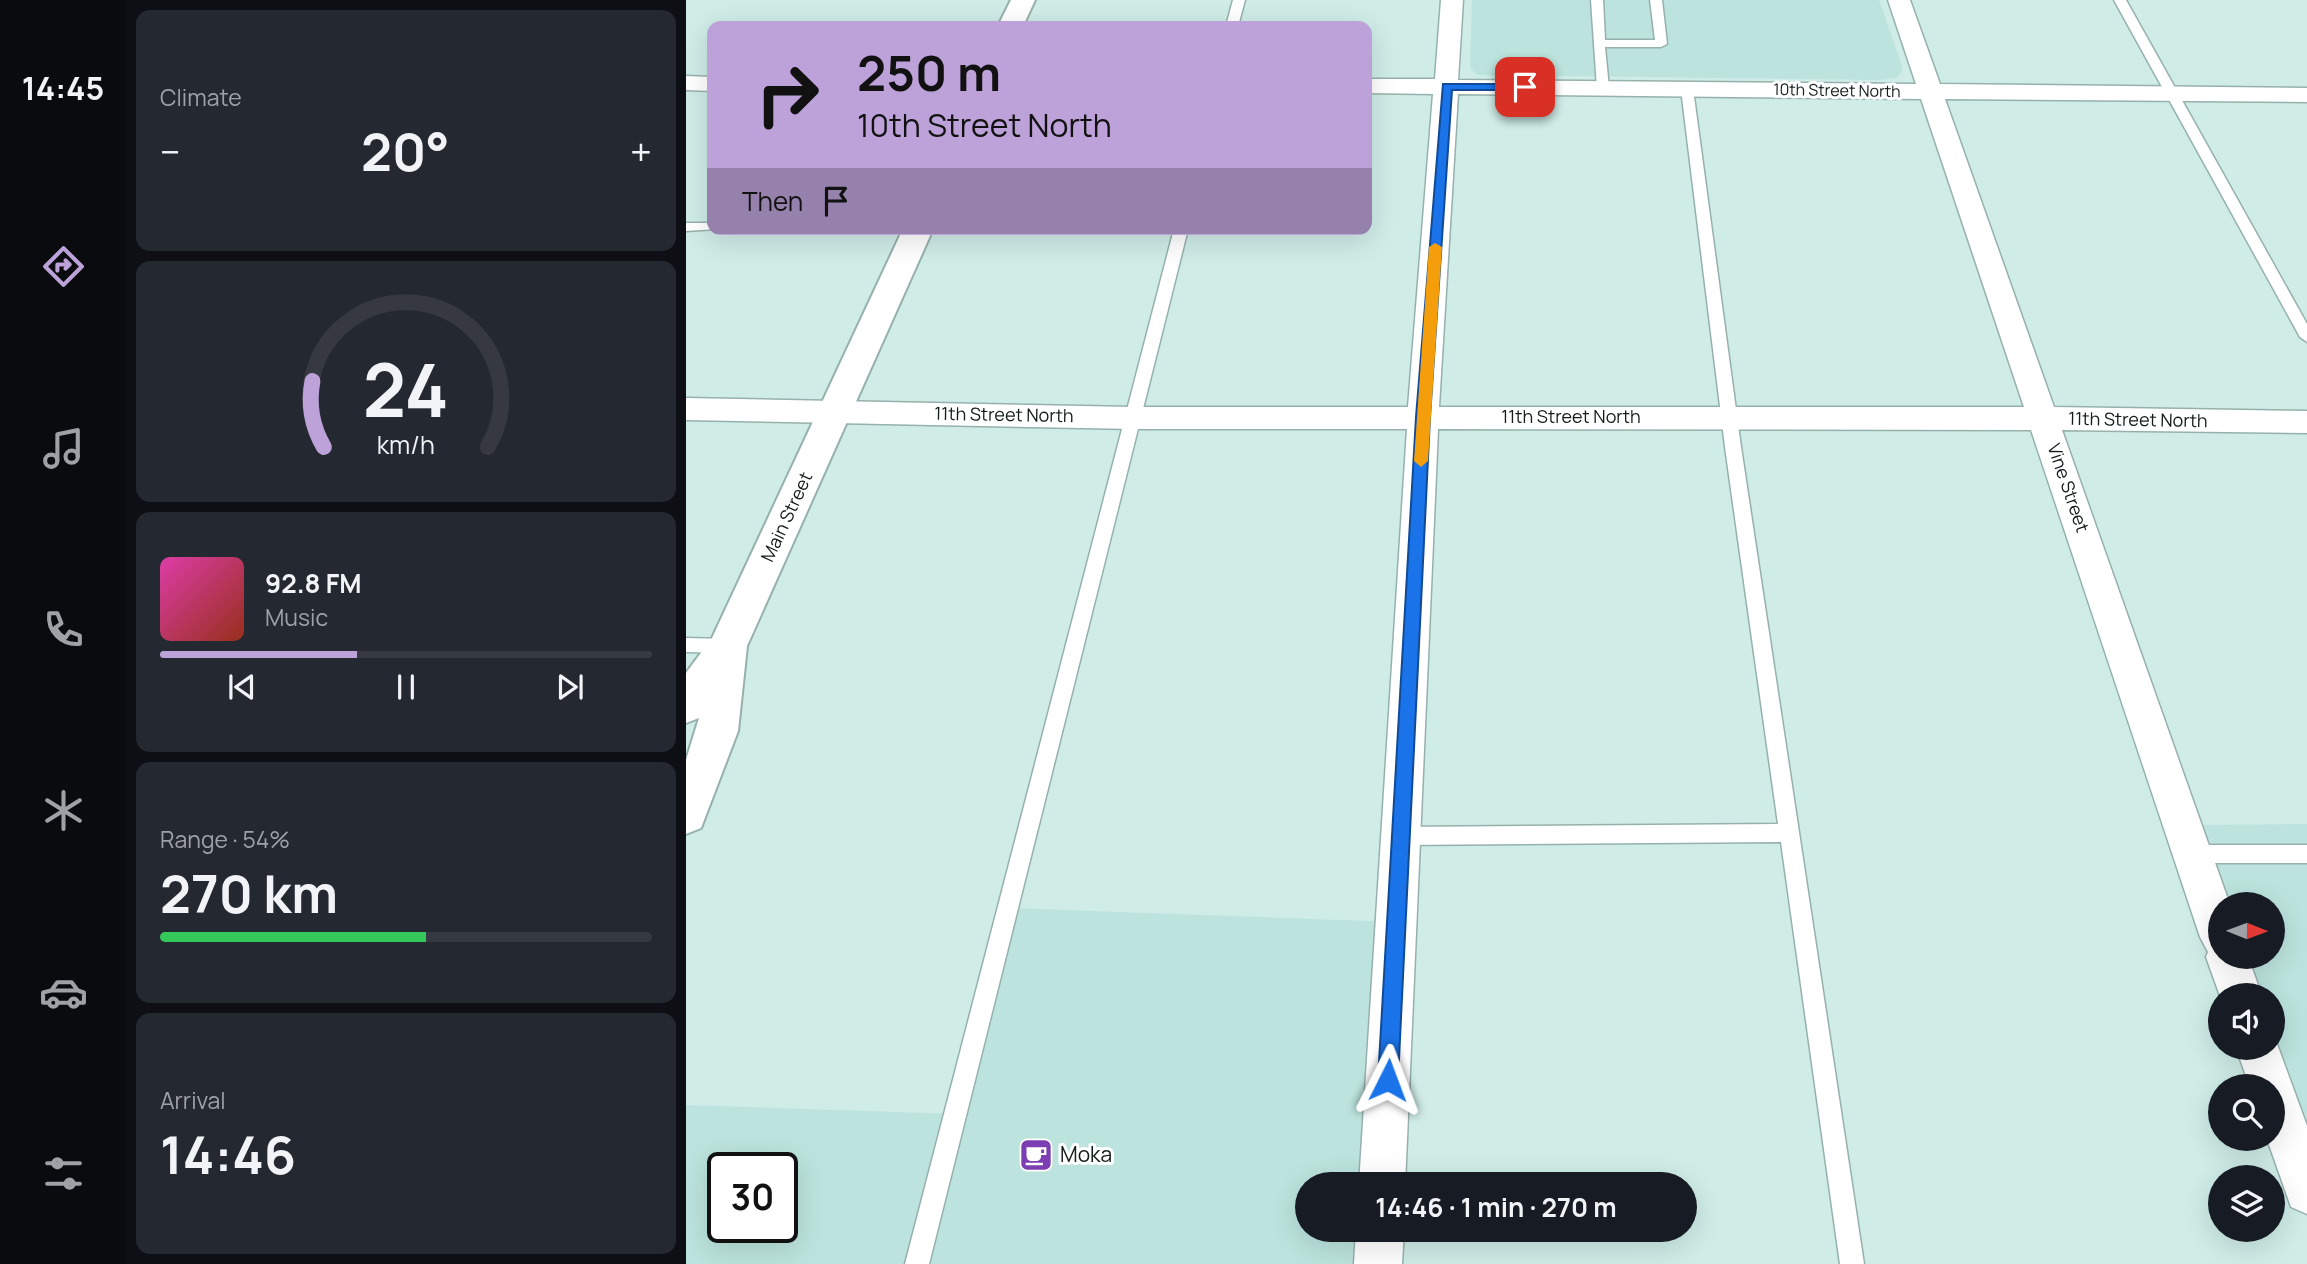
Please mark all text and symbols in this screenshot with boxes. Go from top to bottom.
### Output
text: 250 m [857,39,1001,106]
icon: right [742,49,833,140]
pin [1495,57,1555,117]
text: 14:45 [22,66,104,110]
icon: arrive [1506,68,1544,106]
street label: 10th Street North [1773,78,1901,102]
text: Climate [160,81,242,113]
text: 10th Street North [857,103,1112,147]
text: 20° [361,116,450,187]
text: − [160,125,181,177]
text: + [630,125,652,177]
icon: arrive [817,182,855,220]
text: Then [742,183,803,219]
icon: directions [39,242,88,291]
text: 24 [363,340,449,440]
street label: 11th Street North [934,401,1074,427]
street label: 11th Street North [1501,404,1641,428]
street label: 11th Street North [2068,406,2208,432]
icon: music [39,424,88,473]
text: km/h [377,427,435,462]
street label: Vine Street [2043,440,2095,535]
street label: Main Street [755,468,817,565]
text: 92.8 FM [265,565,362,601]
text: Music [265,601,328,633]
icon: phone [39,605,88,654]
icon: previous [223,668,261,706]
icon: pause [387,668,425,706]
icon: next [551,668,589,706]
icon: climate [39,786,88,835]
text: Range · 54% [160,823,290,855]
text: 270 km [160,858,338,929]
north arrow [2208,892,2286,970]
map controls [2208,892,2285,1242]
icon: car [39,968,88,1017]
button: sound [2208,983,2285,1060]
position arrow [1351,1043,1425,1117]
button: search [2208,1074,2285,1151]
text: Arrival [160,1084,226,1116]
text: 14:46 [160,1119,296,1190]
cafe icon: Moka [1017,1136,1055,1174]
place label: Moka [1060,1140,1112,1168]
icon: filters [39,1149,88,1198]
speed limit sign: 30 [707,1152,798,1243]
button: layers [2208,1165,2285,1242]
text: 14:46 · 1 min · 270 m [1375,1189,1617,1225]

